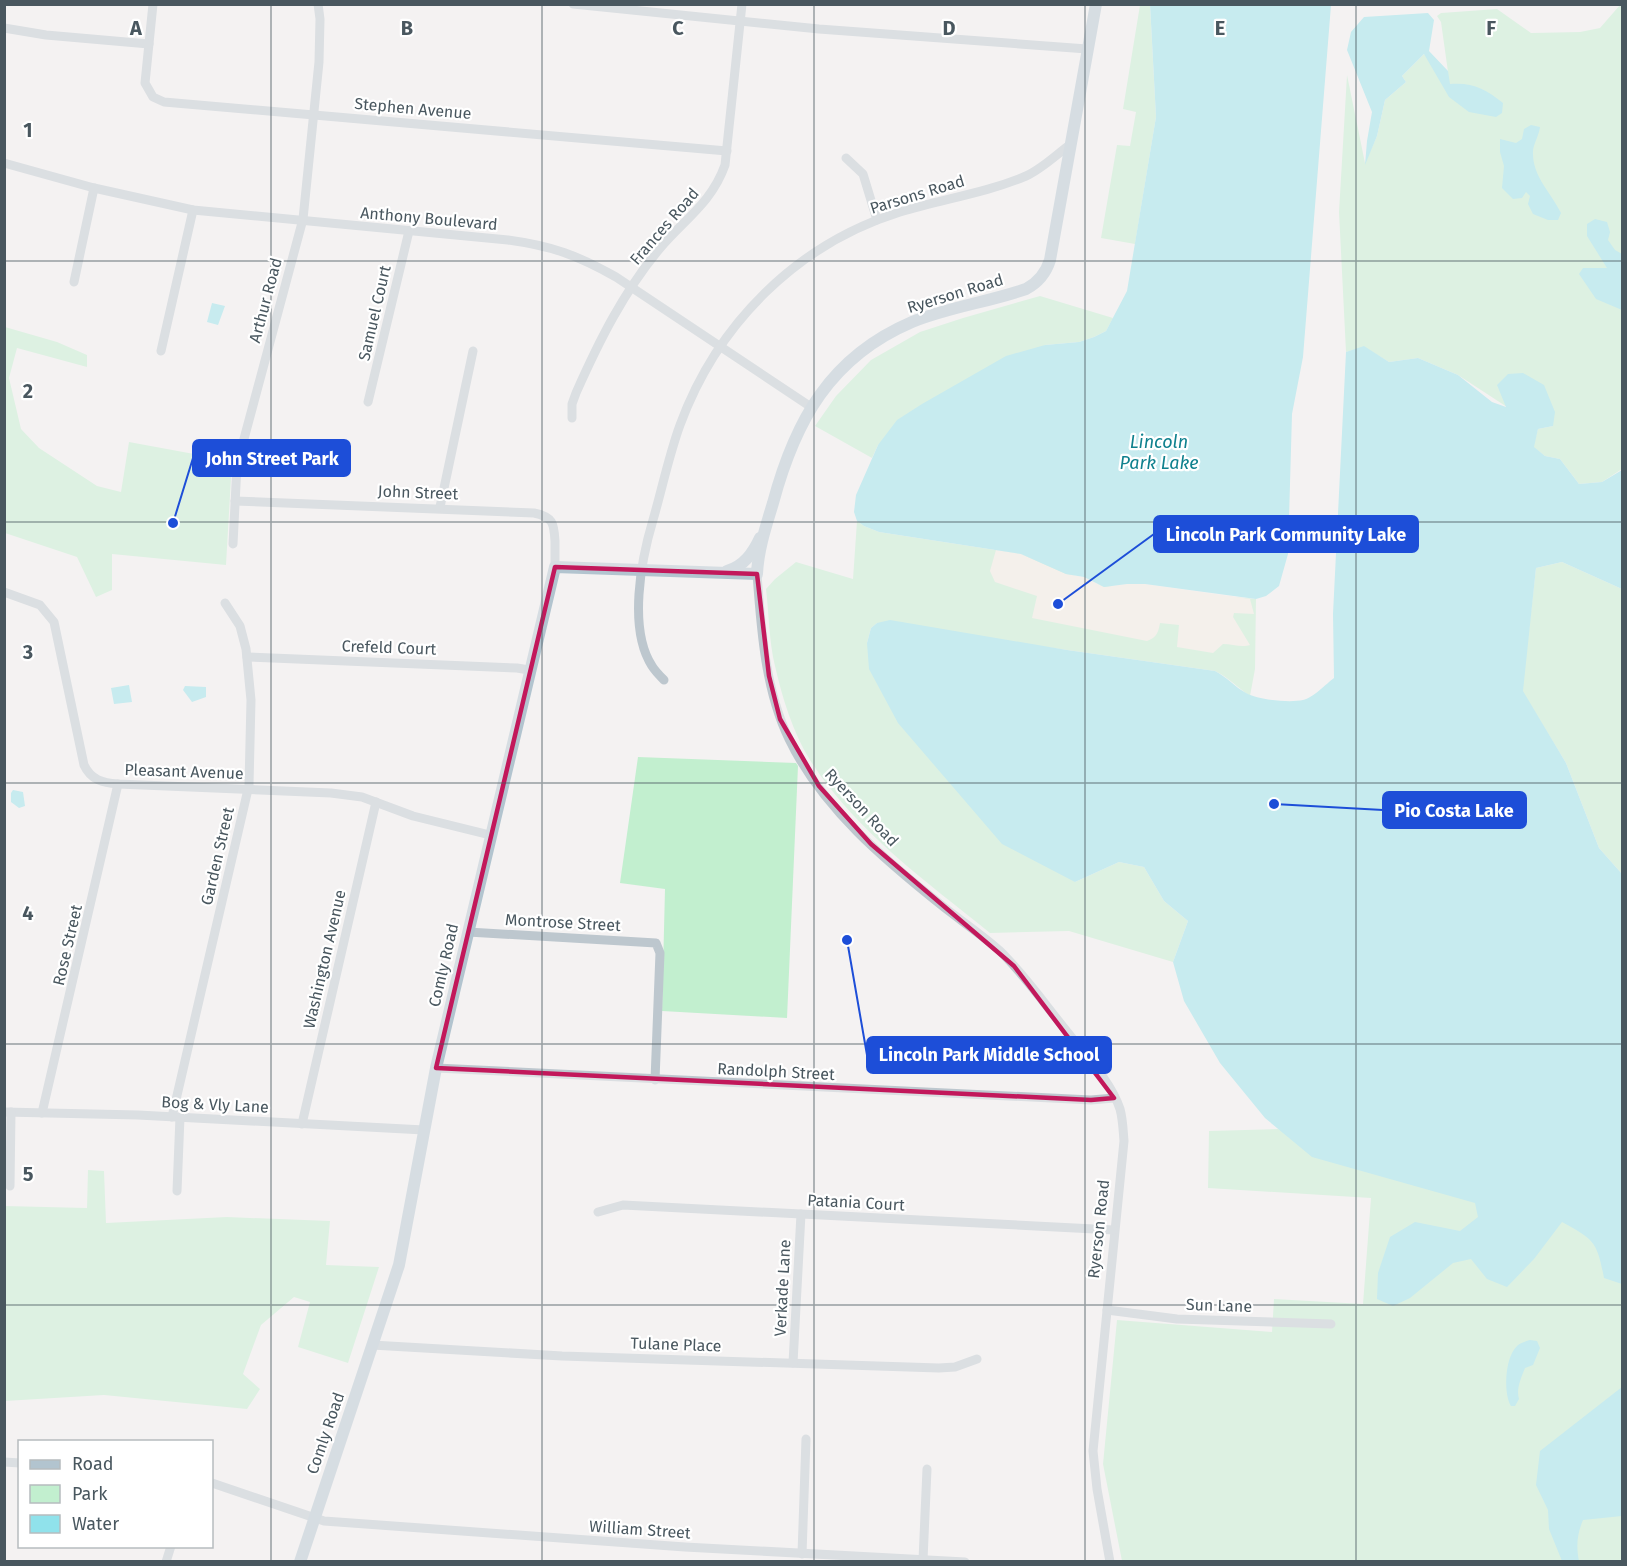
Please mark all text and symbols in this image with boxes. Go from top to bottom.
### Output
text: A [129,16,143,40]
text: B [401,16,413,40]
text: C [672,16,684,40]
text: D [942,16,956,40]
text: E [1215,16,1225,40]
text: F [1486,16,1496,40]
street label: Stephen Avenue [354,94,472,123]
text: 1 [23,118,33,142]
street label: Parsons Road [868,171,967,218]
street label: Frances Road [626,184,703,269]
street label: Anthony Boulevard [360,203,498,234]
street label: Arthur Road [245,256,286,345]
street label: Samuel Court [354,263,395,363]
street label: Ryerson Road [905,270,1005,317]
text: 2 [23,379,33,403]
water label: Lincoln Park Lake [1119,431,1199,474]
callout: John Street Park [193,440,350,476]
text: John Street Park [204,448,340,470]
street label: John Street [377,482,459,503]
callout: Lincoln Park Community Lake [1154,516,1418,552]
text: Lincoln Park Community Lake [1166,524,1406,546]
street label: Crefeld Court [341,636,437,659]
text: 3 [22,640,33,664]
street label: Pleasant Avenue [124,760,244,783]
street label: Ryerson Road [821,764,903,850]
callout: Pio Costa Lake [1383,792,1526,828]
text: Pio Costa Lake [1394,800,1514,822]
street label: Garden Street [197,805,238,907]
street label: Washington Avenue [299,888,350,1030]
text: 4 [22,901,34,925]
street label: Rose Street [49,903,86,988]
street label: Montrose Street [505,910,622,935]
street label: Comly Road [425,921,462,1009]
callout: Lincoln Park Middle School [867,1037,1111,1073]
text: Lincoln Park Middle School [879,1044,1100,1066]
street label: Randolph Street [717,1059,835,1084]
street label: Bog & Vly Lane [161,1092,269,1117]
text: 5 [23,1162,34,1186]
street label: Ryerson Road [1084,1179,1113,1280]
street label: Patania Court [807,1190,905,1215]
street label: Verkade Lane [770,1239,795,1337]
street label: Sun Lane [1186,1295,1252,1316]
street label: Tulane Place [630,1333,722,1356]
street label: Comly Road [303,1390,348,1477]
legend [18,1440,213,1548]
text: Road [72,1453,114,1475]
text: Park [72,1483,108,1505]
text: Water [72,1513,119,1535]
street label: William Street [589,1516,692,1543]

